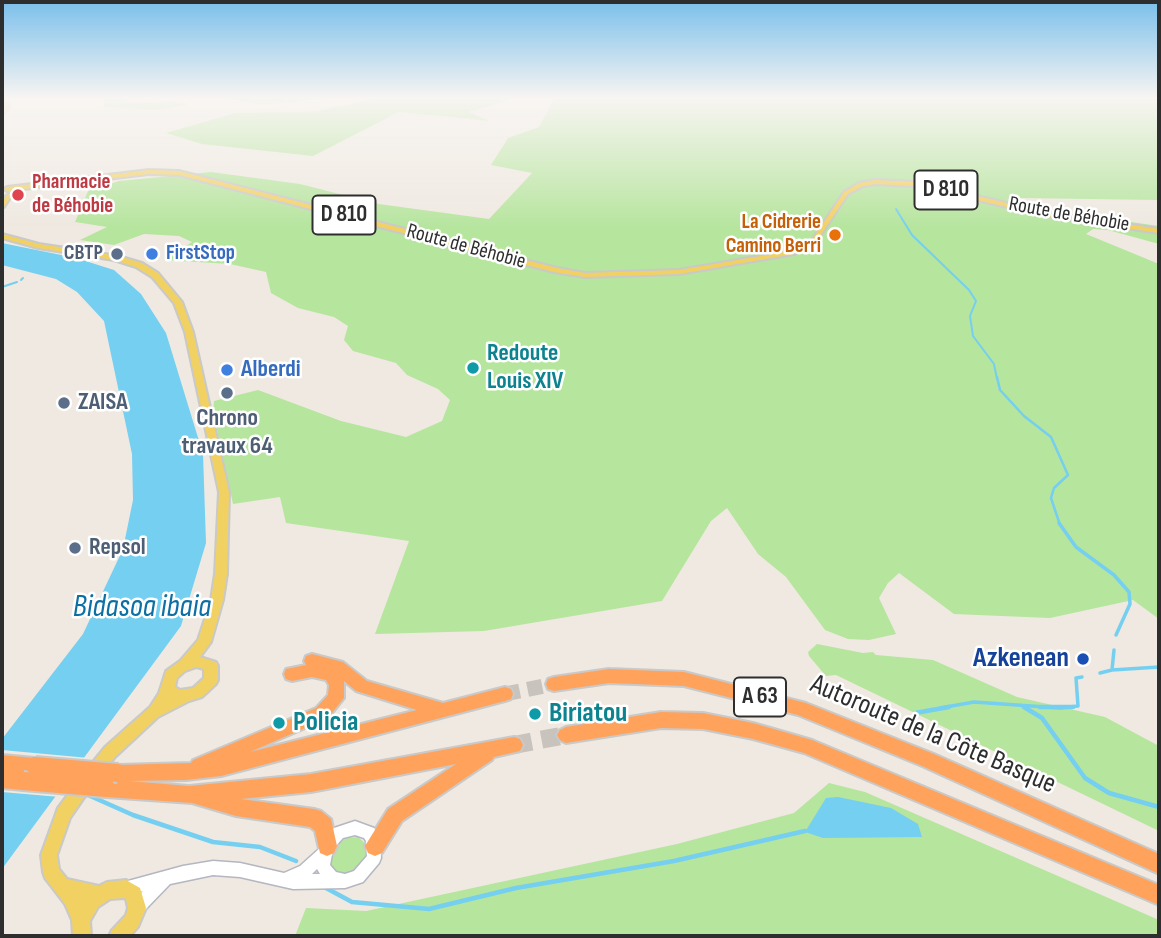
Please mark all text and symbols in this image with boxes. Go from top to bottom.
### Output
place label: Pharmacie de Béhobie [32,170,113,220]
road number: D 810 [914,170,978,210]
marker: Pharmacie de Béhobie [10,187,26,203]
street label: Route de Béhobie [1007,192,1131,238]
road number: D 810 [312,196,376,234]
place label: La Cidrerie Camino Berri [726,210,821,260]
street label: Route de Béhobie [404,219,528,275]
marker: La Cidrerie Camino Berri [827,227,843,243]
place label: CBTP [64,241,103,267]
place label: FirstStop [166,241,235,267]
marker: CBTP [109,246,125,262]
marker: FirstStop [144,246,160,262]
place label: Redoute Louis XIV [487,340,563,396]
place label: Alberdi [241,356,301,384]
marker: Redoute Louis XIV [465,360,481,376]
marker: Alberdi [219,362,235,378]
marker: Chrono travaux 64 [219,385,235,401]
place label: ZAISA [78,389,128,417]
marker: ZAISA [56,395,72,411]
place label: Chrono travaux 64 [181,405,273,461]
place label: Repsol [89,534,146,562]
marker: Repsol [67,540,83,556]
water label: Bidasoa ibaia [73,589,211,627]
place label: Azkenean [973,642,1069,676]
marker: Azkenean [1075,651,1091,667]
street label: Autoroute de la Côte Basque [805,668,1061,802]
road number: A 63 [734,678,786,716]
place label: Biriatou [549,697,627,731]
place label: Policia [293,706,359,740]
marker: Biriatou [527,706,543,722]
marker: Policia [271,715,287,731]

